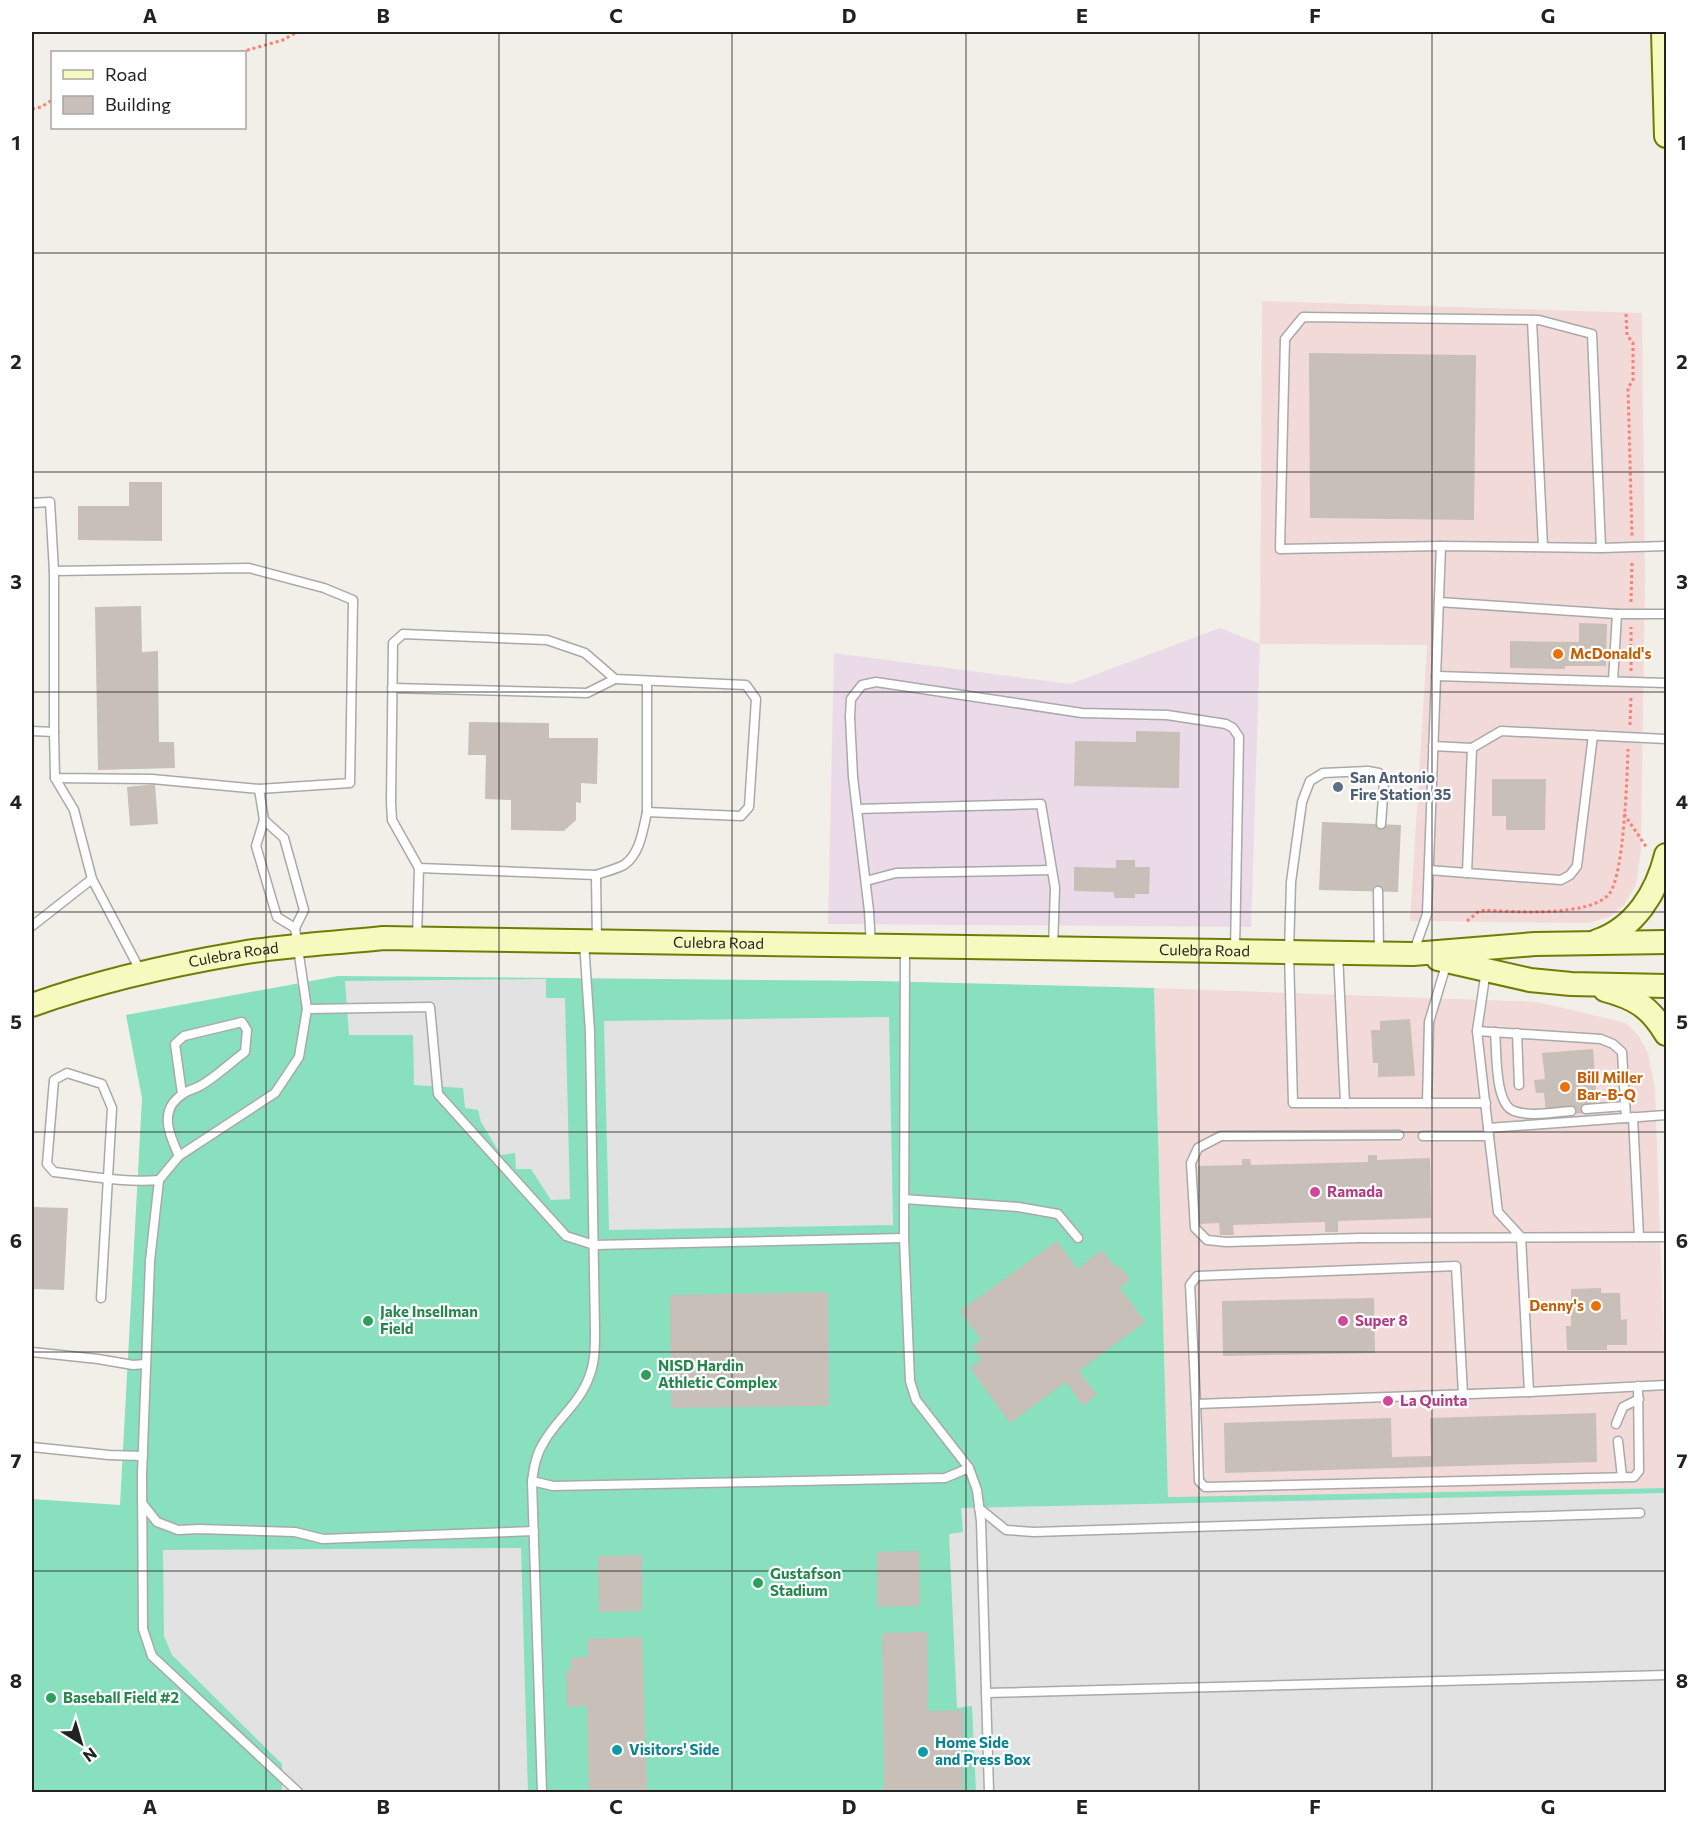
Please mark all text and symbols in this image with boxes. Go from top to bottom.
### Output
text: A [143,3,157,27]
text: B [376,3,390,27]
text: C [609,3,623,27]
text: D [842,3,856,27]
text: E [1076,3,1088,27]
text: F [1309,3,1321,27]
text: G [1541,3,1555,27]
legend [51,51,246,129]
text: Road [105,63,147,85]
text: Building [105,93,171,115]
text: 1 [11,130,21,154]
text: 1 [1677,130,1687,154]
text: 2 [10,349,22,373]
text: 2 [1676,349,1688,373]
text: 3 [10,569,22,593]
text: 3 [1676,569,1688,593]
place label: McDonald's [1570,644,1651,662]
marker: McDonald's [1551,647,1565,661]
place label: San Antonio Fire Station 35 [1350,768,1451,803]
marker: San Antonio Fire Station 35 [1331,780,1345,794]
text: 4 [10,789,22,813]
text: 4 [1676,789,1688,813]
street label: Culebra Road [673,933,764,952]
street label: Culebra Road [187,938,279,970]
street label: Culebra Road [1159,940,1250,959]
text: 5 [10,1009,22,1033]
text: 5 [1676,1009,1688,1033]
place label: Bill Miller Bar-B-Q [1577,1068,1643,1103]
marker: Bill Miller Bar-B-Q [1558,1080,1572,1094]
place label: Ramada [1327,1182,1383,1200]
marker: Ramada [1308,1185,1322,1199]
text: 6 [10,1228,22,1252]
text: 6 [1676,1228,1688,1252]
place label: Denny's [1529,1296,1584,1314]
marker: Denny's [1589,1299,1603,1313]
place label: Jake Insellman Field [380,1302,478,1337]
place label: Super 8 [1355,1311,1408,1329]
marker: Jake Insellman Field [361,1314,375,1328]
marker: Super 8 [1336,1314,1350,1328]
place label: NISD Hardin Athletic Complex [658,1356,778,1391]
marker: NISD Hardin Athletic Complex [639,1368,653,1382]
place label: La Quinta [1400,1391,1467,1409]
marker: La Quinta [1381,1394,1395,1408]
text: 7 [11,1448,22,1472]
text: 7 [1677,1448,1688,1472]
place label: Gustafson Stadium [770,1564,841,1599]
marker: Gustafson Stadium [751,1576,765,1590]
text: 8 [10,1668,22,1692]
text: 8 [1676,1668,1688,1692]
place label: Baseball Field #2 [63,1688,179,1706]
marker: Baseball Field #2 [44,1691,58,1705]
north arrow [51,1713,111,1773]
place label: Home Side and Press Box [935,1733,1031,1768]
place label: Visitors' Side [629,1740,719,1758]
marker: Visitors' Side [610,1743,624,1757]
text: N [80,1744,101,1767]
marker: Home Side and Press Box [916,1745,930,1759]
text: A [143,1794,157,1818]
text: B [376,1794,390,1818]
text: C [609,1794,623,1818]
text: D [842,1794,856,1818]
text: E [1076,1794,1088,1818]
text: F [1309,1794,1321,1818]
text: G [1541,1794,1555,1818]

